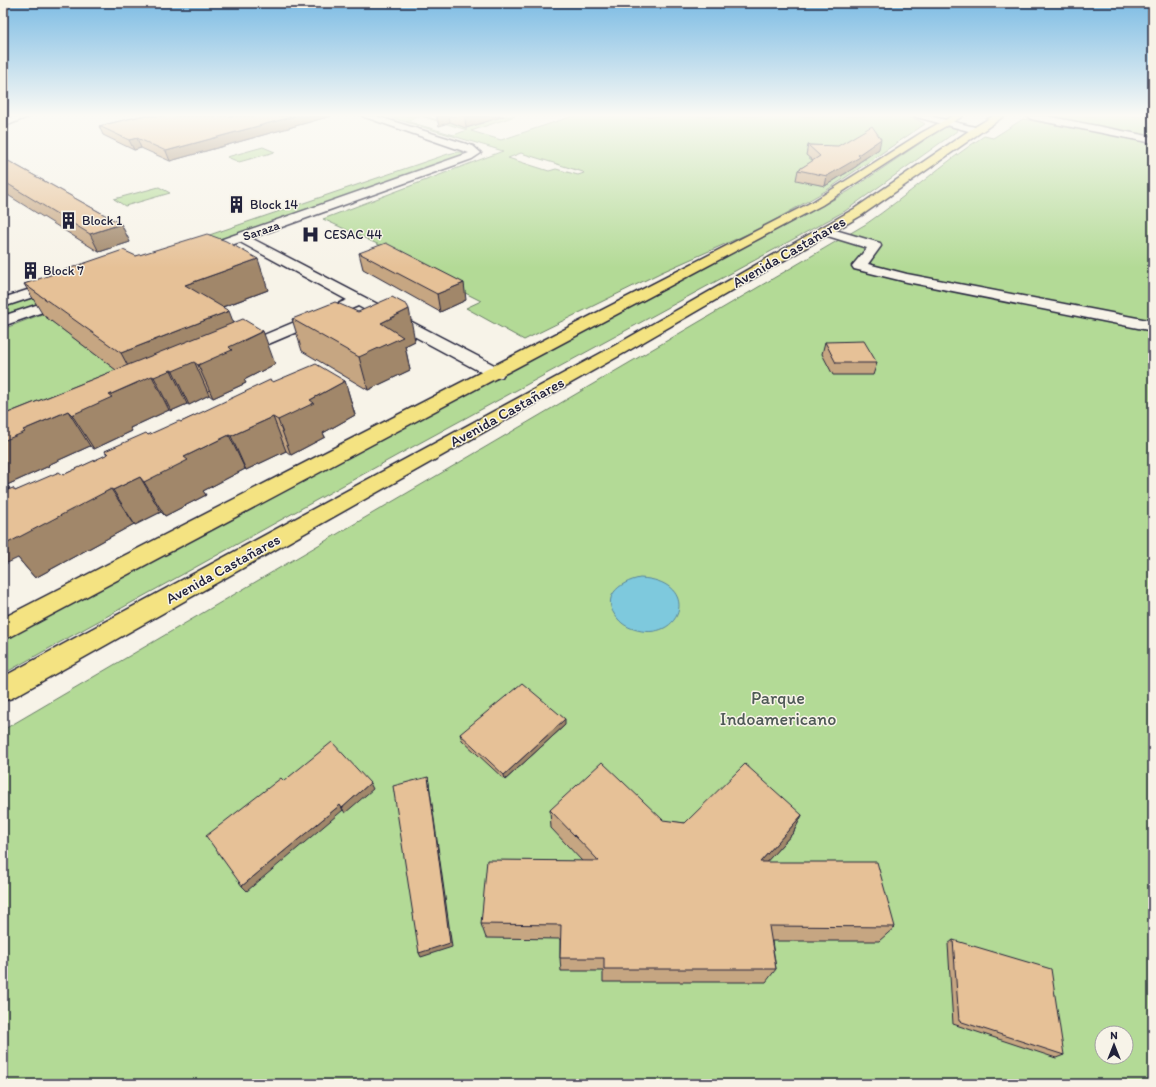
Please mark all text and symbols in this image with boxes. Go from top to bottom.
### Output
building icon: Block 14 [227,194,247,214]
place label: Block 14 [250,197,298,212]
building icon: Block 1 [59,210,79,230]
street label: Avenida Castañares [729,212,849,292]
place label: Block 1 [82,213,122,228]
street label: Saraza [241,217,282,244]
hospital icon: CESAC 44 [301,224,321,244]
place label: CESAC 44 [324,227,382,242]
building icon: Block 7 [20,260,40,280]
place label: Block 7 [43,263,84,278]
street label: Avenida Castañares [447,373,568,451]
street label: Avenida Castañares [163,530,284,608]
park label: Parque Indoamericano [720,687,836,730]
north arrow [1094,1025,1134,1065]
text: N [1110,1029,1118,1042]

